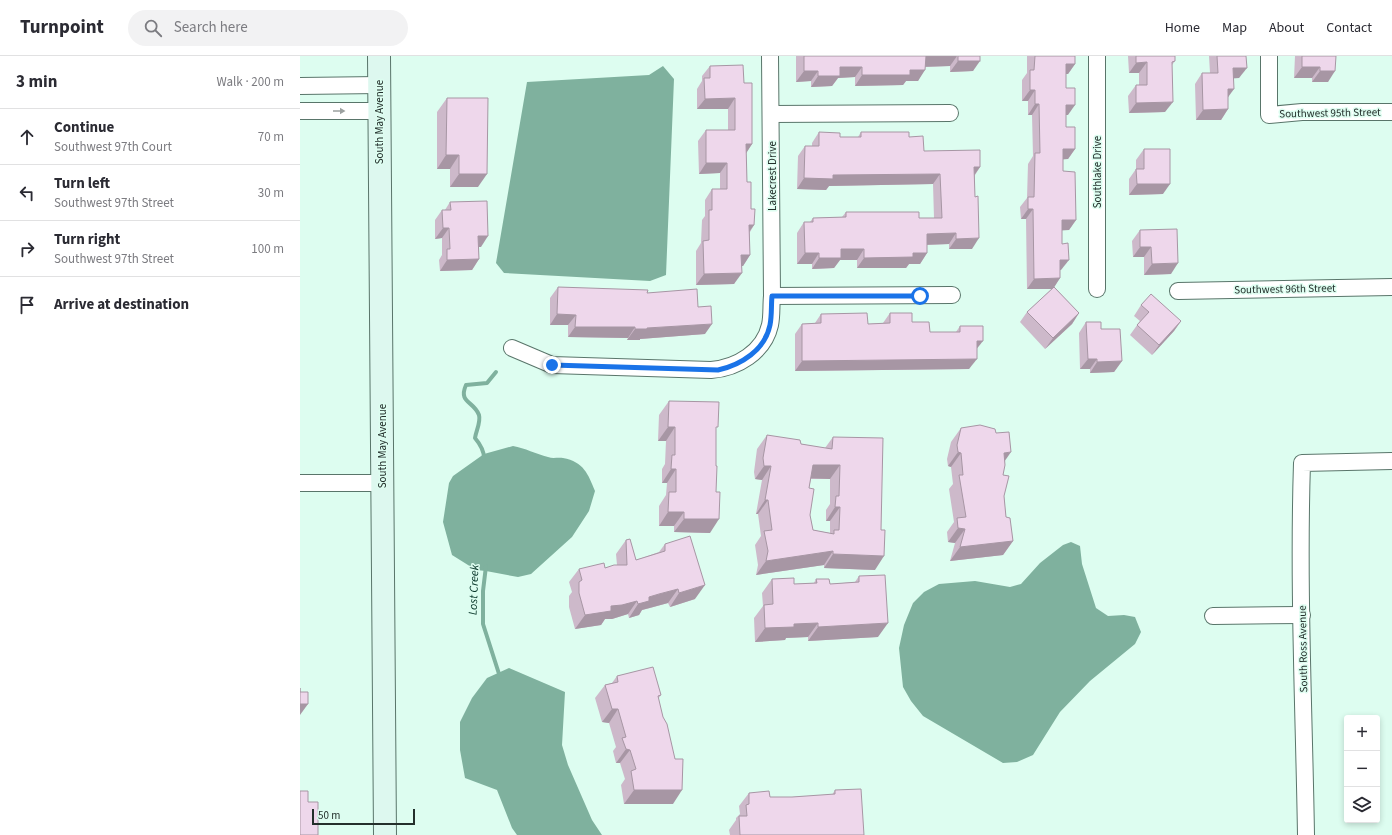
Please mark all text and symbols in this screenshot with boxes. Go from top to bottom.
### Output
search box [128,10,408,46]
text: Turnpoint [20,14,104,41]
icon: search [142,17,164,39]
text: Search here [174,17,248,38]
text: Home [1165,18,1200,38]
text: Map [1222,18,1247,38]
text: About [1269,18,1304,38]
text: Contact [1326,18,1372,38]
text: 3 min [16,70,57,94]
text: Walk · 200 m [216,73,284,91]
street label: South May Avenue [372,79,387,164]
street label: Southwest 95th Street [1279,105,1381,121]
one-way arrow [333,108,346,114]
text: Continue [54,117,114,138]
icon: ahead [16,126,38,148]
text: 70 m [258,128,284,146]
street label: Southlake Drive [1090,135,1105,208]
text: Southwest 97th Court [54,138,172,156]
street label: Lakecrest Drive [765,140,780,211]
text: Turn left [54,173,110,194]
icon: left [16,182,38,204]
text: 30 m [258,184,284,202]
text: Southwest 97th Street [54,194,174,212]
text: Turn right [54,229,120,250]
icon: right [16,238,38,260]
text: 100 m [251,240,284,258]
text: Southwest 97th Street [54,250,174,268]
street label: Southwest 96th Street [1234,281,1336,297]
route start [911,287,929,305]
icon: arrive [16,294,38,316]
text: Arrive at destination [54,294,189,315]
route end [543,356,561,374]
street label: South May Avenue [375,403,390,488]
water label: Lost Creek [465,564,483,616]
street label: South Ross Avenue [1295,605,1311,693]
map controls [1344,715,1380,823]
button: + [1344,715,1380,751]
button: − [1344,751,1380,787]
button: layers [1344,787,1380,823]
scale bar [312,807,415,826]
text: 50 m [318,808,340,823]

